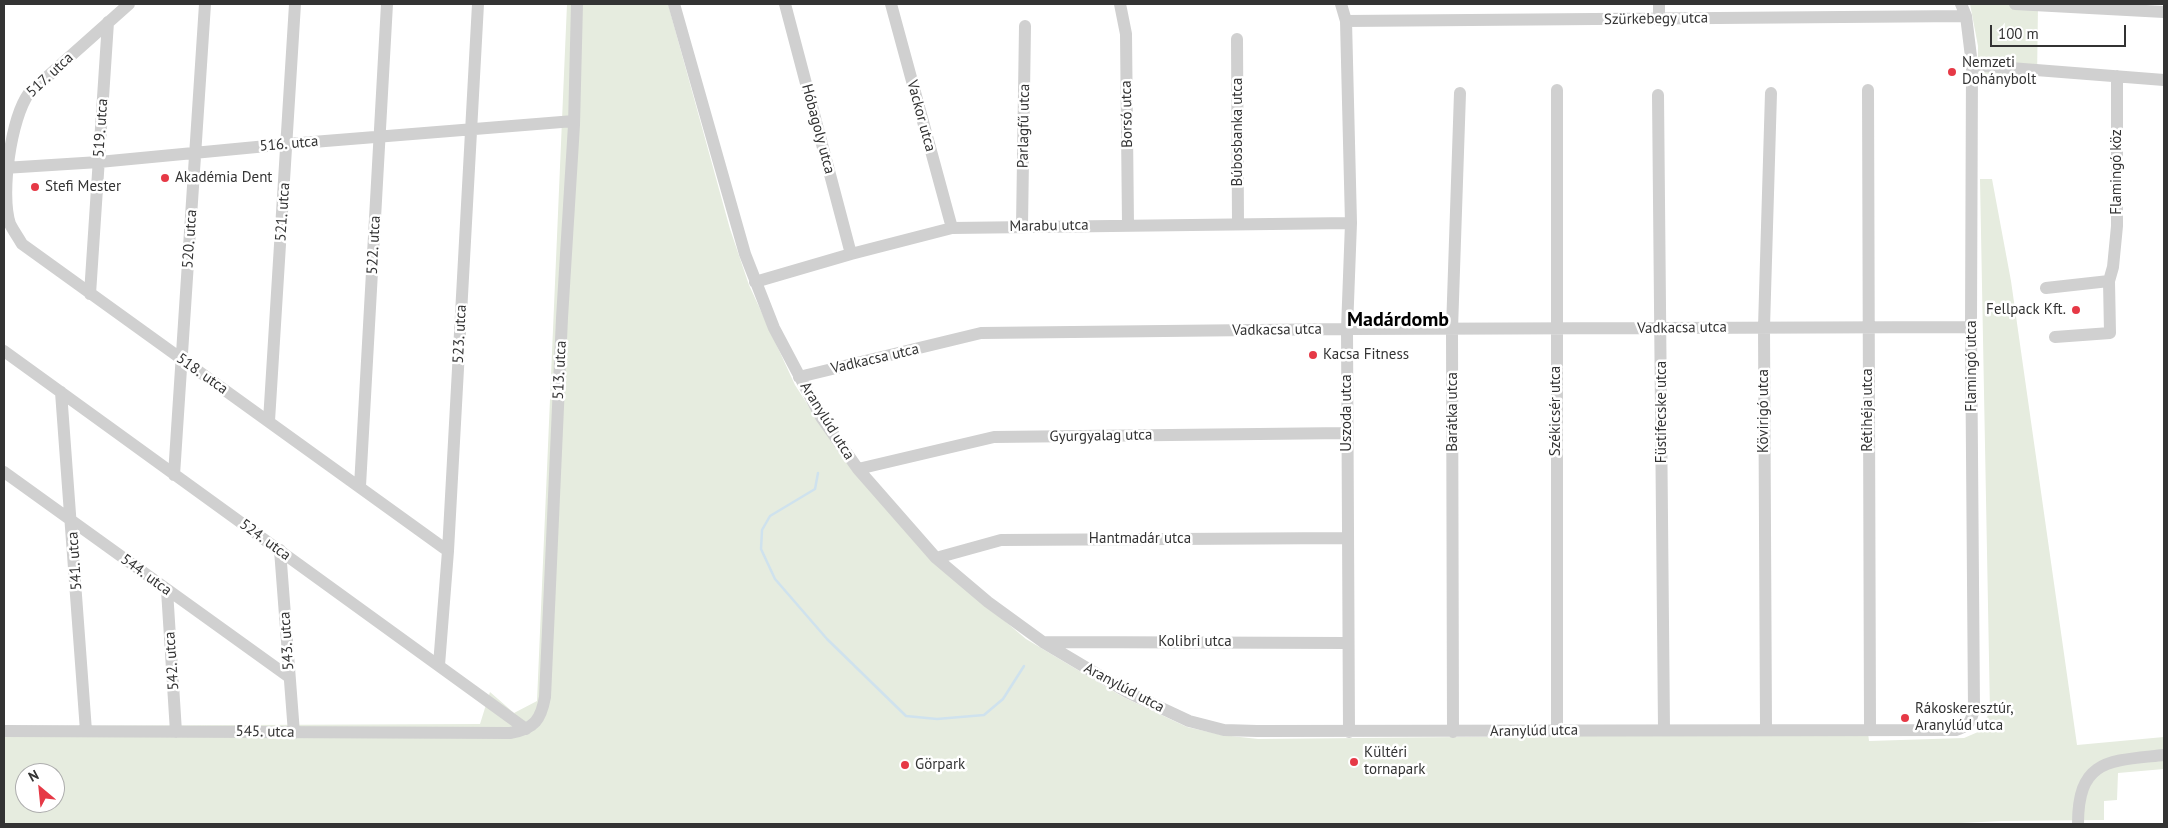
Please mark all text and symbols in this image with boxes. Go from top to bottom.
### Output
street label: Szürkebegy utca [1604,9,1708,29]
scale bar [1993,15,2129,47]
text: 100 m [1998,24,2039,43]
street label: 517. utca [23,49,77,101]
place label: Nemzeti Dohánybolt [1962,54,2036,89]
marker: Nemzeti Dohánybolt [1946,66,1958,78]
street label: Vackor utca [903,78,939,154]
street label: Búbosbanka utca [1229,78,1247,186]
street label: Borsó utca [1117,80,1137,148]
street label: Hóbagoly utca [797,82,839,176]
street label: Parlagfű utca [1014,84,1034,168]
street label: 519. utca [90,98,112,158]
street label: Flamingó köz [2108,129,2126,215]
street label: 516. utca [259,132,319,156]
place label: Akadémia Dent [175,169,272,187]
marker: Akadémia Dent [159,172,171,184]
place label: Stefi Mester [45,178,121,196]
marker: Stefi Mester [29,181,41,193]
street label: 521. utca [272,182,294,242]
street label: 520. utca [179,209,201,269]
street label: 522. utca [363,215,385,275]
street label: Marabu utca [1009,216,1089,236]
place label: Fellpack Kft. [1986,301,2066,319]
street label: 523. utca [449,304,471,364]
marker: Fellpack Kft. [2070,304,2082,316]
district label: Madárdomb [1347,308,1449,332]
street label: Vadkacsa utca [1637,318,1727,338]
street label: Vadkacsa utca [1232,320,1322,340]
street label: Flamingó utca [1963,320,1981,412]
street label: 513. utca [549,340,571,400]
street label: Vadkacsa utca [829,340,921,378]
place label: Kacsa Fitness [1323,346,1409,364]
marker: Kacsa Fitness [1307,349,1319,361]
street label: 518. utca [173,350,231,398]
street label: Füstifecske utca [1653,361,1671,463]
street label: Székicsér utca [1547,366,1565,456]
street label: Rétihéja utca [1859,368,1877,452]
street label: Kövirigó utca [1755,369,1773,453]
street label: Barátka utca [1444,372,1462,452]
street label: Uszoda utca [1338,374,1356,452]
street label: Aranylúd utca [796,379,858,463]
street label: Gyurgyalag utca [1049,426,1153,446]
street label: 524. utca [236,515,294,565]
street label: Hantmadár utca [1089,530,1191,548]
street label: 541. utca [64,531,86,591]
street label: 544. utca [117,550,175,600]
street label: 543. utca [276,611,298,671]
street label: 542. utca [161,631,183,691]
street label: Kolibri utca [1158,633,1232,651]
street label: Aranylúd utca [1081,659,1167,717]
place label: Rákoskeresztúr, Aranylúd utca [1915,700,2014,735]
marker: Rákoskeresztúr, Aranylúd utca [1899,712,1911,724]
street label: Aranylúd utca [1490,721,1578,741]
street label: 545. utca [235,722,295,742]
place label: Kültéri tornapark [1364,744,1426,779]
place label: Görpark [915,756,965,774]
marker: Kültéri tornapark [1348,756,1360,768]
marker: Görpark [899,759,911,771]
north arrow [15,763,65,813]
text: N [25,766,42,786]

